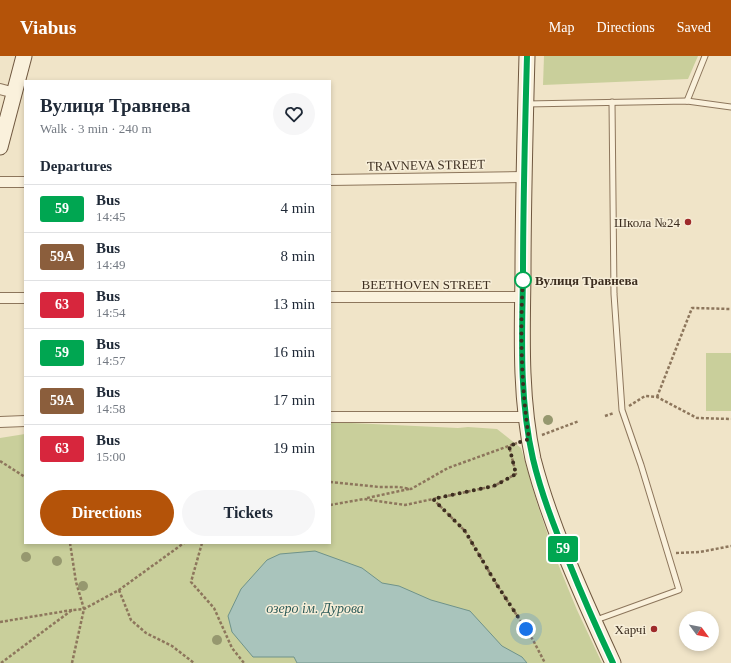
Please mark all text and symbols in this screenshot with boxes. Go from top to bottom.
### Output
text: Viabus [20,17,76,38]
text: Map [549,20,574,35]
text: Directions [596,20,655,35]
text: Saved [677,20,711,35]
button: heart [273,93,315,135]
text: Вулиця Травнева [40,95,190,116]
text: Walk · 3 min · 240 m [40,121,152,136]
street label: TRAVNEVA STREET [367,156,485,174]
text: Departures [40,158,112,174]
text: Bus [96,192,120,208]
text: 4 min [280,200,315,216]
text: 59 [55,201,69,216]
text: 14:45 [96,209,126,224]
place label: Школа №24 [614,215,680,230]
marker: Школа №24 [683,217,693,227]
text: Bus [96,240,120,256]
text: 8 min [280,248,315,264]
text: 59А [50,249,74,264]
text: 14:49 [96,257,126,272]
marker: Вулиця Травнева [514,271,532,289]
place label: Вулиця Травнева [535,273,638,288]
street label: BEETHOVEN STREET [362,277,491,292]
text: Bus [96,288,120,304]
text: 13 min [273,296,315,312]
text: 63 [55,297,69,312]
text: 14:54 [96,305,126,320]
text: Bus [96,336,120,352]
text: 16 min [273,344,315,360]
text: 59 [55,345,69,360]
text: 14:57 [96,353,126,368]
text: Bus [96,384,120,400]
text: 17 min [273,392,315,408]
text: 59А [50,393,74,408]
text: 14:58 [96,401,126,416]
text: Bus [96,432,120,448]
text: 19 min [273,440,315,456]
text: 63 [55,441,69,456]
text: 15:00 [96,449,126,464]
button: Directions [40,490,174,536]
button: Tickets [182,490,315,536]
line badge: 59 [545,536,581,562]
text: 59 [556,541,570,556]
water label: озеро ім. Дурова [266,601,364,616]
north arrow [679,611,719,651]
map controls [679,611,719,651]
your location [516,619,536,639]
place label: Харчі [615,622,646,637]
marker: Харчі [649,624,659,634]

